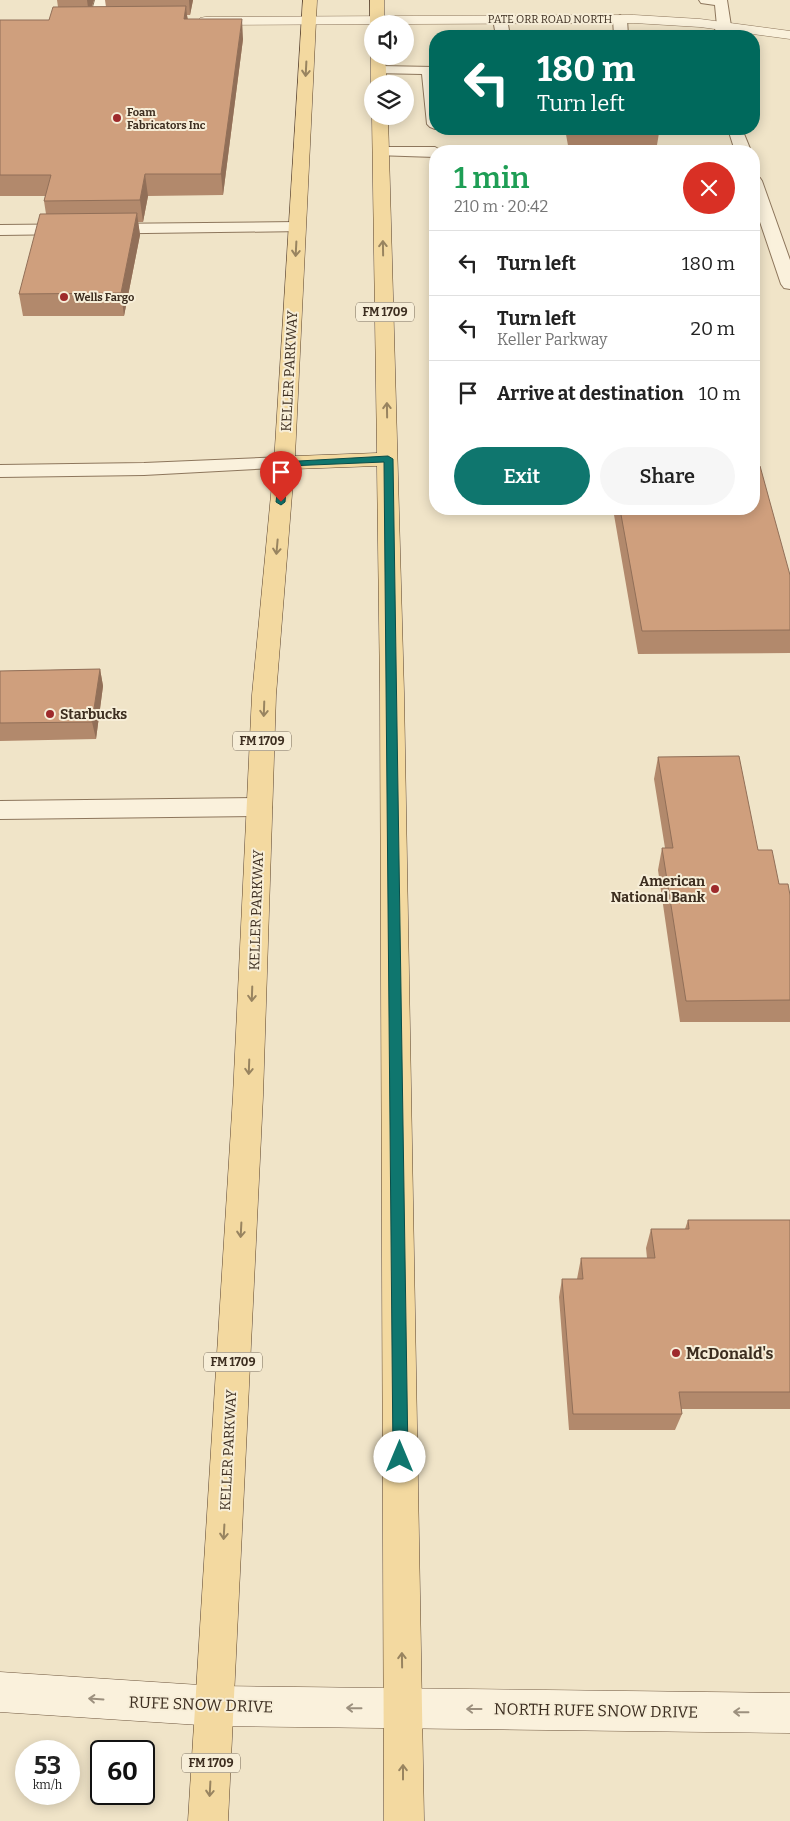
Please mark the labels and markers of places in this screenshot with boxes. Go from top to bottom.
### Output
place label: Foam Fabricators Inc [127,106,206,132]
marker: Foam Fabricators Inc [111,112,123,124]
marker: Wells Fargo [58,291,70,303]
place label: Wells Fargo [74,291,134,304]
pin [260,451,302,502]
place label: Starbucks [60,706,127,723]
marker: Starbucks [44,708,56,720]
place label: American National Bank [611,873,706,906]
marker: American National Bank [709,883,721,895]
place label: McDonald's [686,1344,773,1363]
marker: McDonald's [670,1347,682,1359]

